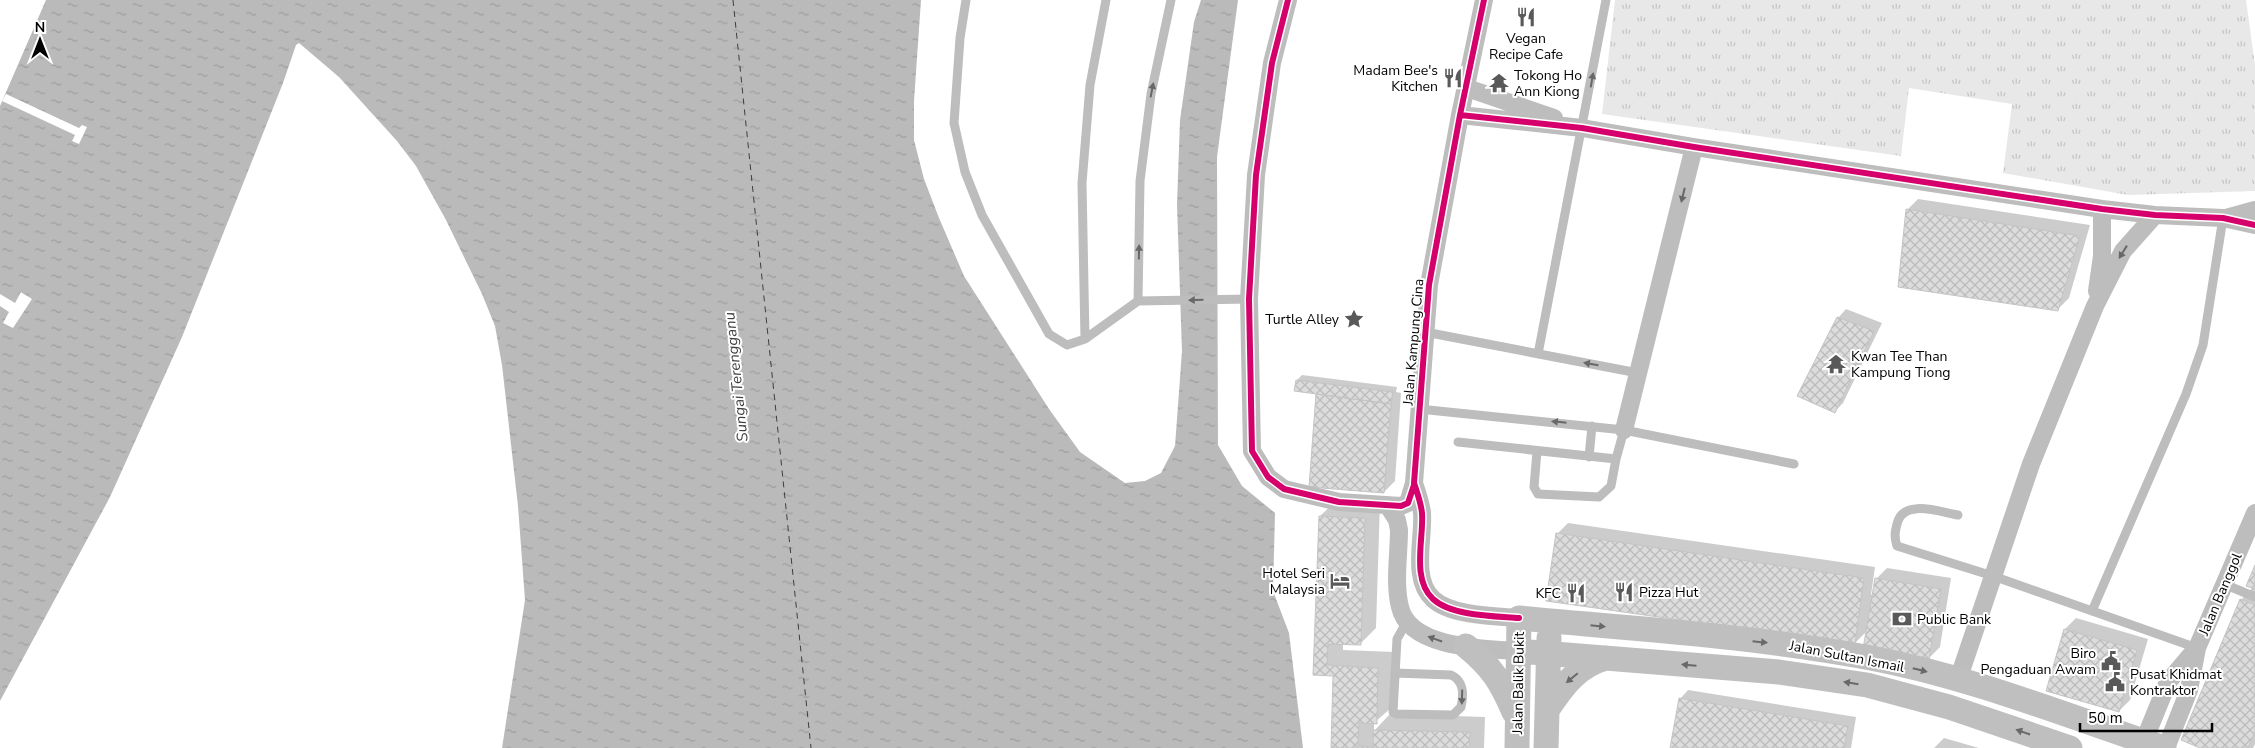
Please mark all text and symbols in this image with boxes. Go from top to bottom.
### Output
restaurant icon: Vegan Recipe Cafe [1515,6,1537,28]
north arrow [15,15,65,65]
text: N [35,18,45,37]
place label: Vegan Recipe Cafe [1489,29,1563,64]
place label: Madam Bee's Kitchen [1353,61,1438,96]
place label: Tokong Ho Ann Kiong [1514,66,1582,101]
restaurant icon: Madam Bee's Kitchen [1442,67,1464,89]
temple icon: Tokong Ho Ann Kiong [1488,72,1510,94]
one-way arrow [1588,72,1596,88]
one-way arrow [1148,82,1156,98]
one-way arrow [1679,187,1687,202]
one-way arrow [1135,244,1143,260]
one-way arrow [2118,246,2128,259]
street label: Jalan Kampung Cina [1398,278,1428,407]
one-way arrow [1187,296,1203,304]
place icon: Turtle Alley [1343,308,1365,330]
place label: Turtle Alley [1265,310,1340,329]
water label: Sungai Terengganu [719,311,753,443]
place label: Kwan Tee Than Kampung Tiong [1851,347,1951,382]
temple icon: Kwan Tee Than Kampung Tiong [1825,353,1847,375]
one-way arrow [1582,359,1598,367]
one-way arrow [1550,418,1566,426]
street label: Jalan Banggol [2194,549,2247,639]
place label: Hotel Seri Malaysia [1262,564,1325,599]
hotel icon: Hotel Seri Malaysia [1329,570,1351,592]
restaurant icon: Pizza Hut [1613,581,1635,603]
restaurant icon: KFC [1565,582,1587,604]
place label: Pizza Hut [1639,583,1699,602]
place label: KFC [1535,584,1561,603]
bank icon: Public Bank [1891,608,1913,630]
place label: Public Bank [1917,610,1992,629]
one-way arrow [1590,622,1606,630]
street label: Jalan Balik Bukit [1508,632,1529,735]
one-way arrow [1427,635,1442,643]
street label: Jalan Sultan Ismail [1787,636,1907,677]
one-way arrow [1752,638,1768,646]
place label: Biro Pengaduan Awam [1981,644,2096,679]
public building icon: Biro Pengaduan Awam [2100,650,2122,672]
one-way arrow [1681,660,1697,668]
place label: Pusat Khidmat Kontraktor [2130,665,2222,700]
one-way arrow [1912,666,1927,674]
public building icon: Pusat Khidmat Kontraktor [2104,671,2126,693]
one-way arrow [1566,672,1578,684]
one-way arrow [1842,678,1858,686]
one-way arrow [1457,689,1465,705]
scale bar [2080,700,2212,732]
text: 50 m [2088,708,2123,728]
one-way arrow [2016,728,2031,736]

